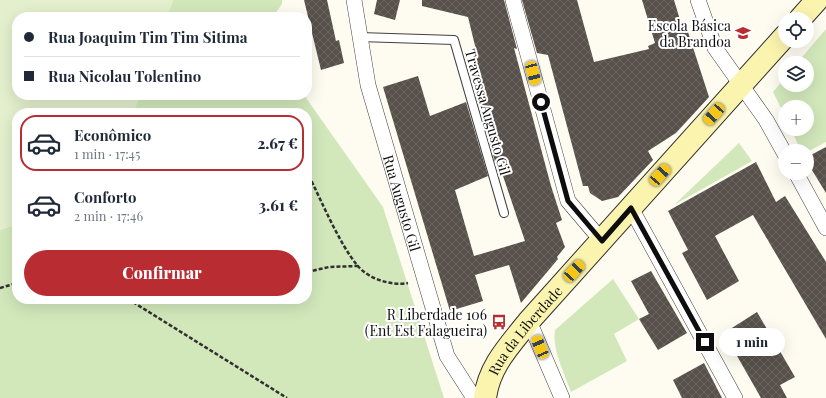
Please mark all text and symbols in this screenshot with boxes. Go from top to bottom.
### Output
map controls [778,12,814,180]
button: locate [778,12,814,48]
place label: Escola Básica da Brandoa [648,16,731,51]
school or university icon: Escola Básica da Brandoa [734,24,752,42]
text: Rua Joaquim Tim Tim Sitima [48,27,248,47]
street label: Travessa Augusto Gil [461,47,515,177]
button: layers [778,56,814,92]
car [524,60,542,86]
text: Rua Nicolau Tolentino [48,66,201,86]
route start [532,93,550,111]
button: + [778,100,814,136]
car [702,101,726,127]
icon: car [26,125,62,161]
text: Econômico [74,125,151,145]
text: 2.67 € [257,133,298,153]
button: − [778,144,814,180]
text: 1 min · 17:45 [74,145,140,162]
street label: Rua Augusto Gil [379,153,425,253]
car [648,162,672,188]
icon: car [26,187,62,223]
text: Conforto [74,187,136,207]
text: 3.61 € [259,195,298,215]
text: 2 min · 17:46 [74,207,143,224]
button: Confirmar [24,250,300,296]
car [561,258,587,284]
street label: Rua da Liberdade [483,281,566,378]
place label: R Liberdade 106 (Ent Est Falagueira) [365,305,487,340]
bus stop icon: R Liberdade 106 (Ent Est Falagueira) [490,313,508,331]
callout: 1 min [719,328,785,356]
route end [696,333,714,351]
text: 1 min [736,333,768,350]
car [530,334,550,360]

